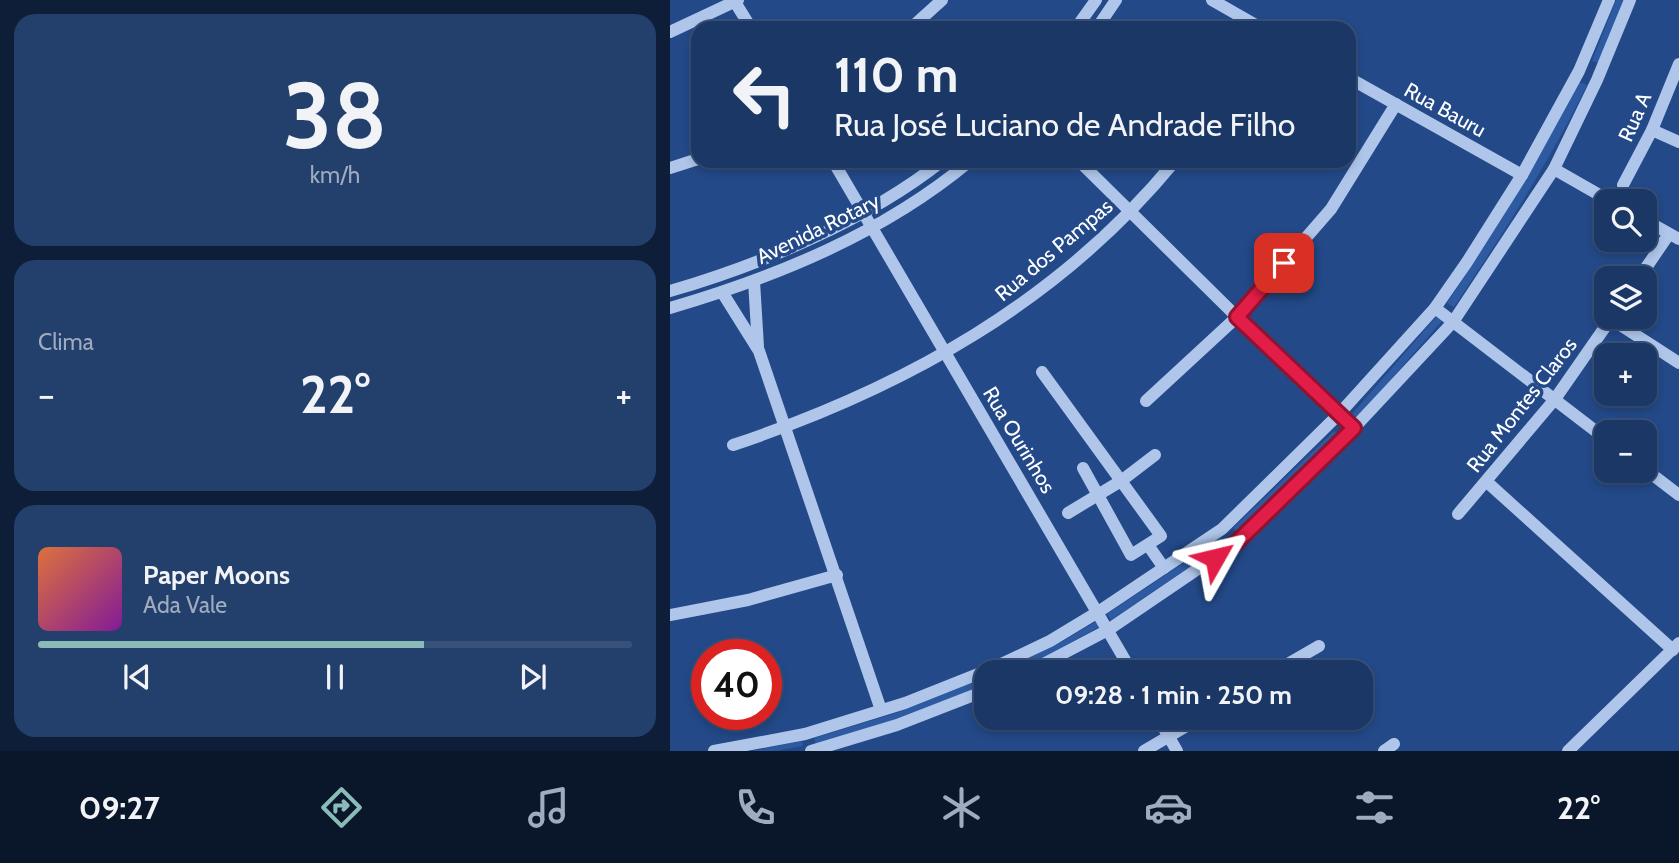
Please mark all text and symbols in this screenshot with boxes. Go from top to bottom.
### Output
text: 110 m [834,45,958,104]
icon: left [719,49,810,140]
text: 38 [283,60,387,171]
street label: Rua Bauru [1400,77,1490,142]
street label: Rua A [1613,88,1656,145]
text: Rua José Luciano de Andrade Filho [834,105,1295,144]
text: km/h [310,161,360,189]
street label: Avenida Rotary [752,188,884,269]
map controls [1594,189,1657,483]
button: search [1594,189,1657,252]
street label: Rua dos Pampas [990,193,1118,306]
pin [1254,233,1314,293]
icon: arrive [1265,244,1303,282]
button: layers [1594,266,1657,329]
text: Clima [38,328,94,356]
street label: Rua Montes Claros [1461,332,1582,477]
button: + [1594,343,1657,406]
text: 22° [300,363,370,426]
text: − [38,371,55,418]
text: + [615,371,632,418]
street label: Rua Ourinhos [978,382,1061,498]
button: − [1594,420,1657,483]
position arrow [1178,521,1252,595]
text: Paper Moons [143,559,290,591]
text: Ada Vale [143,591,227,619]
speed limit sign: 40 [691,639,782,730]
icon: previous [118,658,156,696]
icon: pause [316,658,354,696]
icon: next [514,658,552,696]
text: 09:28 · 1 min · 250 m [1055,679,1292,711]
icon: directions [317,783,366,832]
icon: music [524,783,573,832]
icon: phone [731,783,780,832]
icon: climate [937,783,986,832]
icon: car [1144,783,1193,832]
icon: filters [1350,783,1399,832]
text: 09:27 [79,788,160,827]
text: 22° [1557,788,1600,827]

